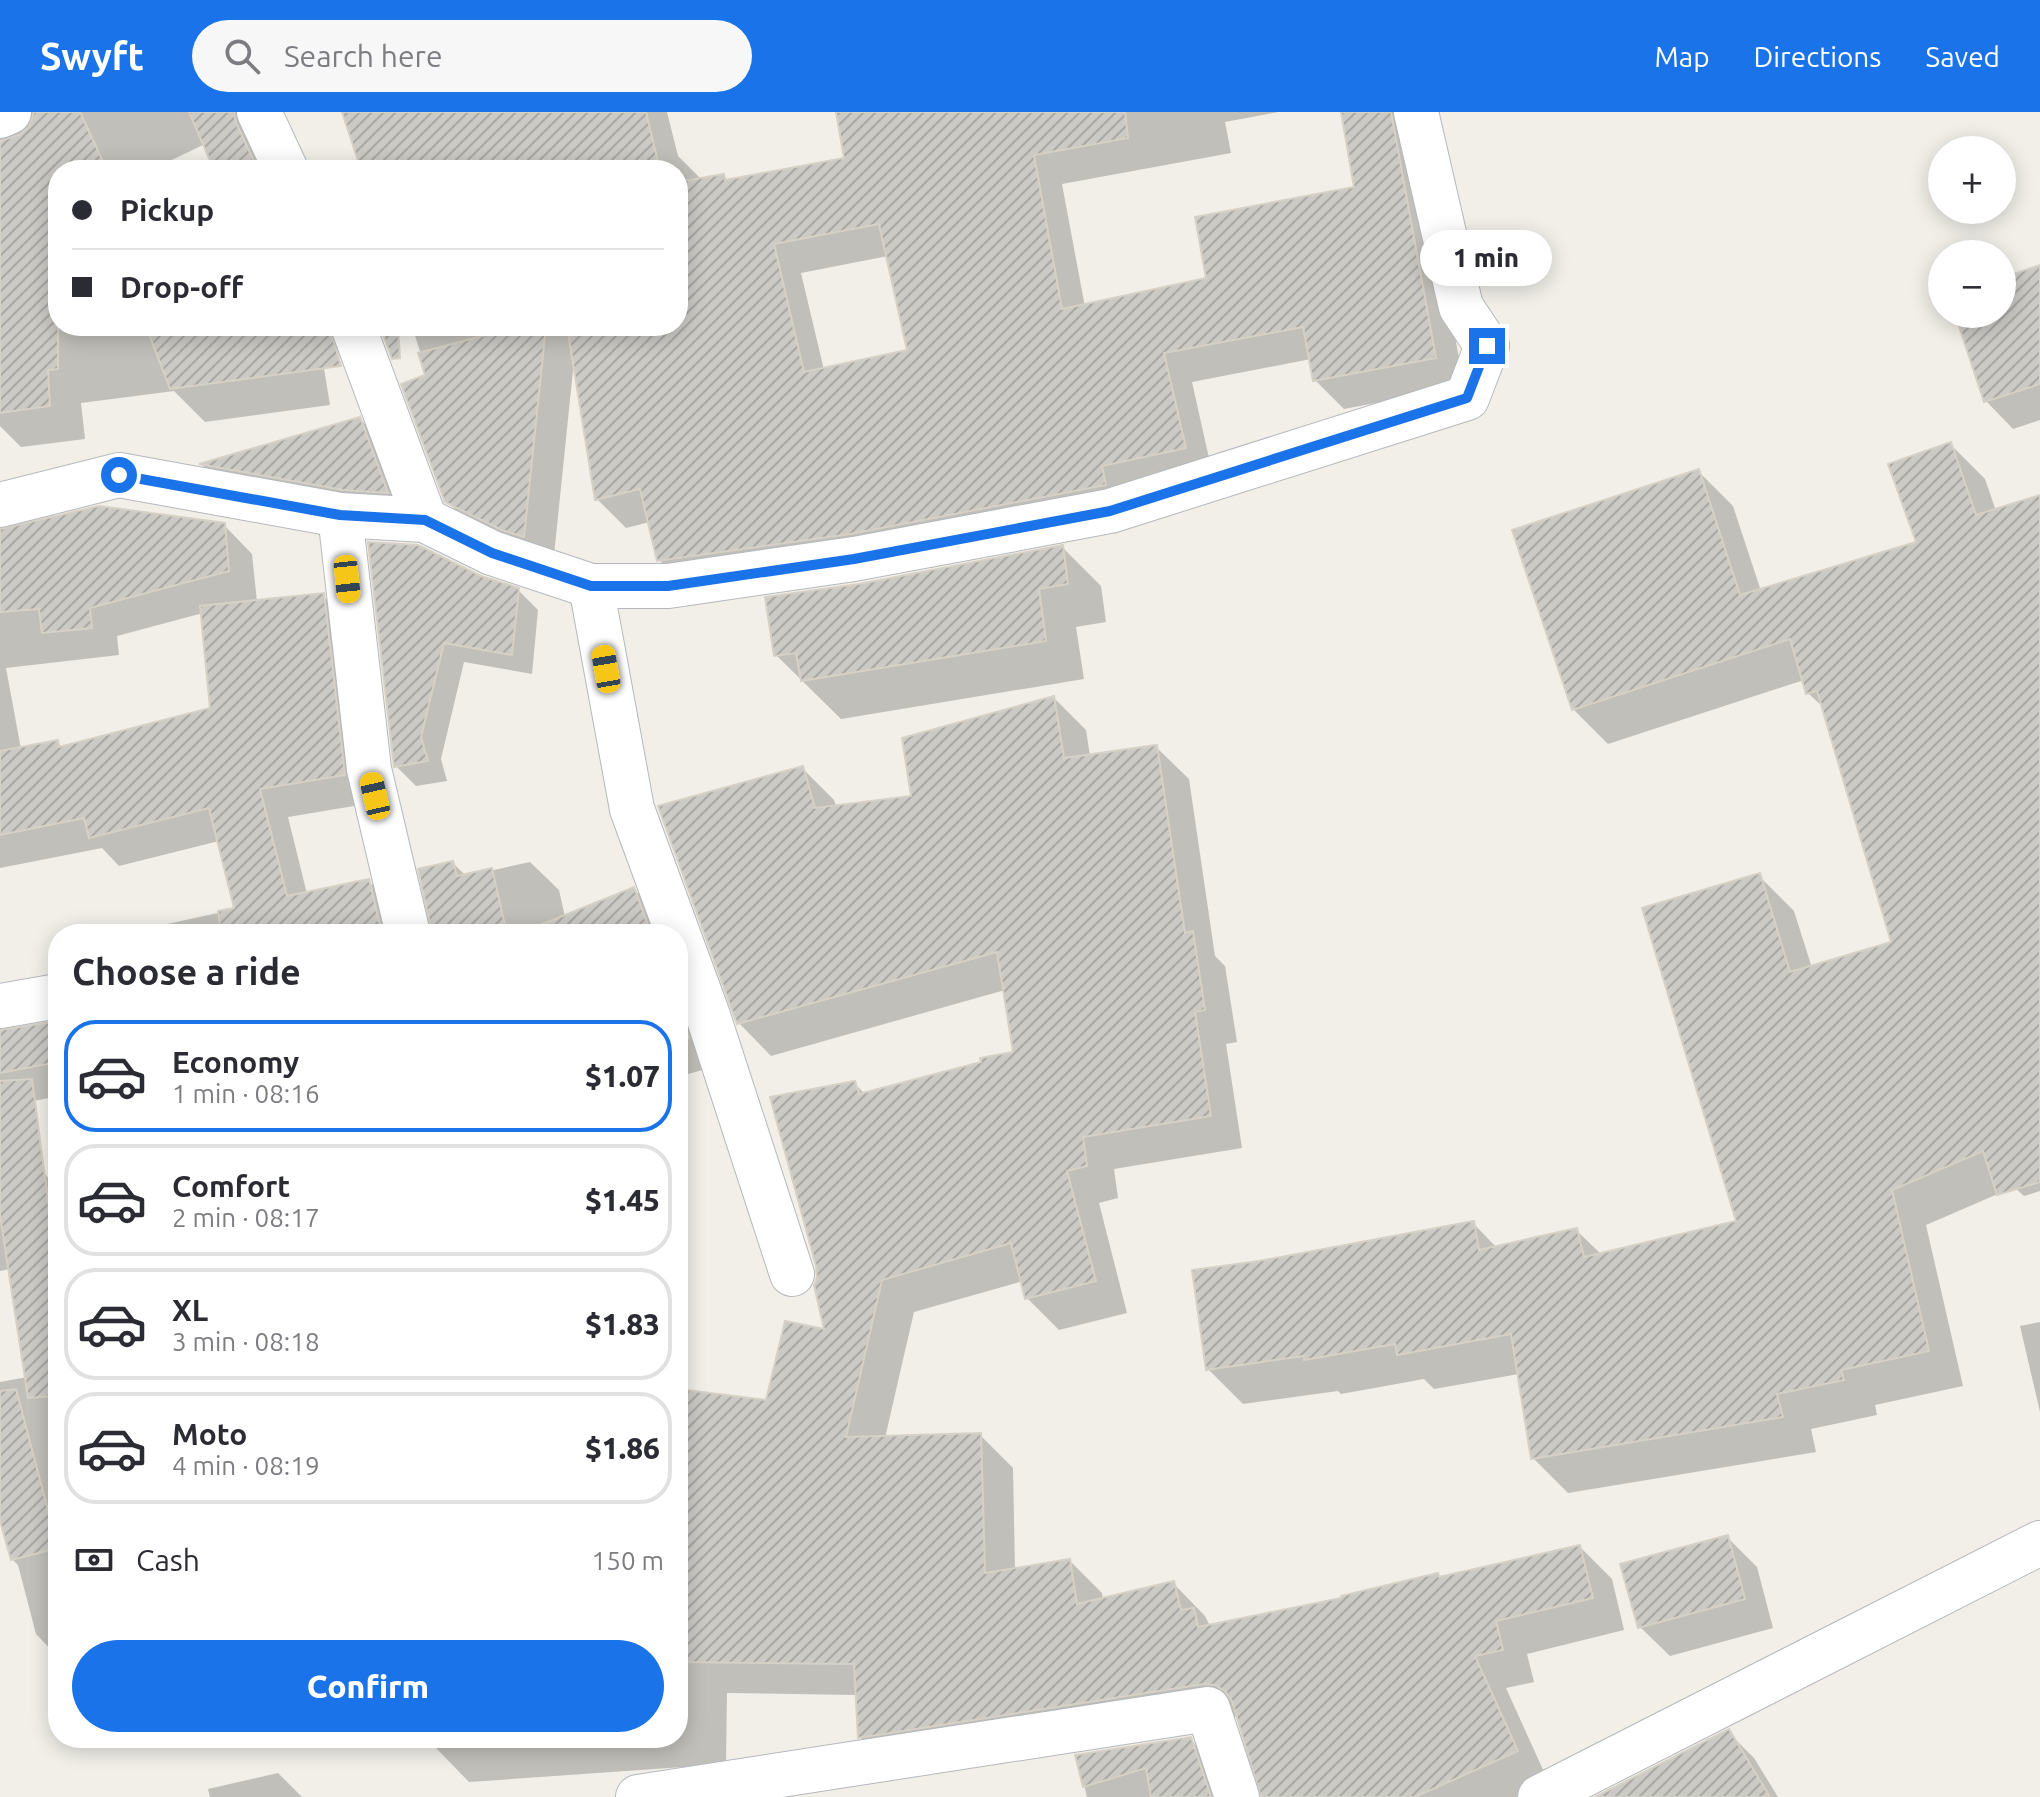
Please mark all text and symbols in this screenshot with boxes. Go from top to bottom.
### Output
search box [192,20,752,92]
icon: search [220,34,264,78]
text: Swyft [40,35,144,77]
text: Search here [284,39,442,73]
text: Map [1654,41,1710,72]
text: Directions [1754,41,1881,72]
text: Saved [1925,41,2000,72]
map controls [1928,136,2016,328]
button: + [1928,136,2016,224]
text: Pickup [120,193,214,227]
callout: 1 min [1421,230,1553,286]
button: − [1928,240,2016,328]
text: 1 min [1453,243,1519,272]
text: Drop-off [120,270,243,304]
route end [1469,328,1505,364]
route start [101,457,137,493]
car [333,554,361,604]
car [590,643,622,695]
car [358,770,392,822]
text: Choose a ride [72,951,301,992]
icon: car [76,1040,148,1112]
text: Economy [172,1045,299,1079]
text: $1.07 [585,1059,660,1093]
text: 1 min · 08:16 [172,1079,320,1108]
icon: car [76,1164,148,1236]
text: Comfort [172,1169,290,1203]
text: $1.45 [585,1183,660,1217]
text: 2 min · 08:17 [172,1203,320,1232]
icon: car [76,1288,148,1360]
text: XL [172,1293,208,1327]
text: $1.83 [585,1307,660,1341]
text: 3 min · 08:18 [172,1327,320,1356]
icon: car [76,1412,148,1484]
text: Moto [172,1417,247,1451]
text: $1.86 [585,1431,660,1465]
text: 4 min · 08:19 [172,1451,320,1480]
icon: cash [72,1538,116,1582]
text: Cash [136,1543,200,1577]
text: 150 m [592,1546,664,1575]
button: Confirm [72,1640,664,1732]

